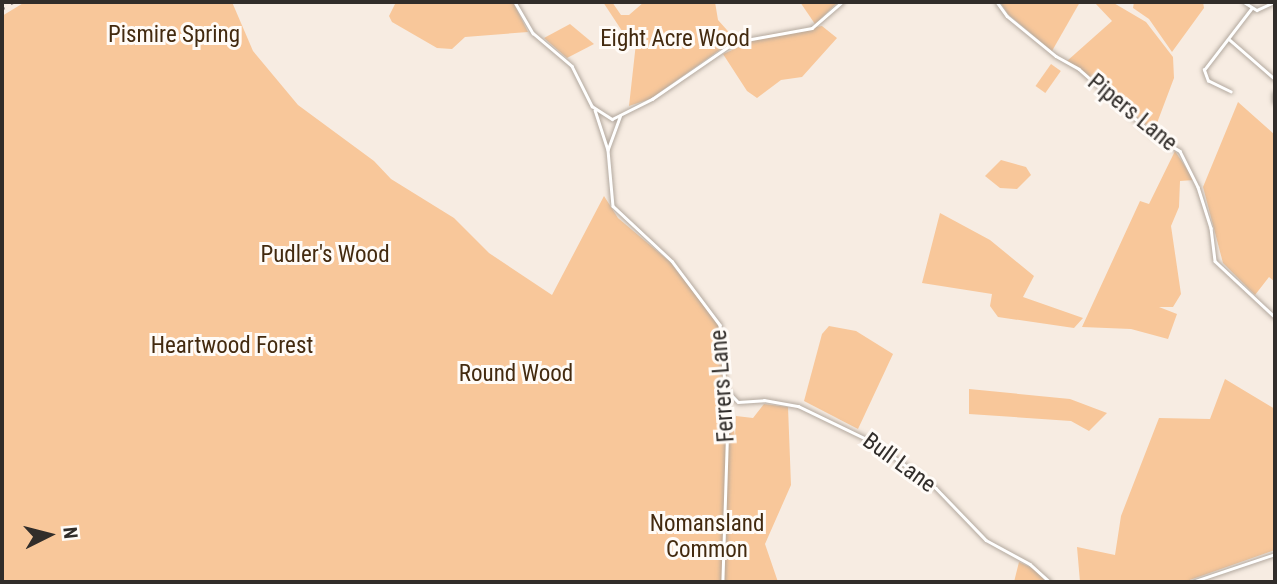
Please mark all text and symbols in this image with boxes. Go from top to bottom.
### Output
park label: Pismire Spring [108,21,240,49]
park label: Eight Acre Wood [600,25,750,53]
street label: Pipers Lane [1082,69,1182,157]
park label: Pudler's Wood [260,241,390,269]
street label: Ferrers Lane [705,329,741,443]
park label: Heartwood Forest [151,332,313,360]
park label: Round Wood [459,360,573,388]
street label: Bull Lane [857,427,941,499]
north arrow [14,500,84,570]
park label: Nomansland Common [650,510,764,564]
text: N [58,526,82,540]

